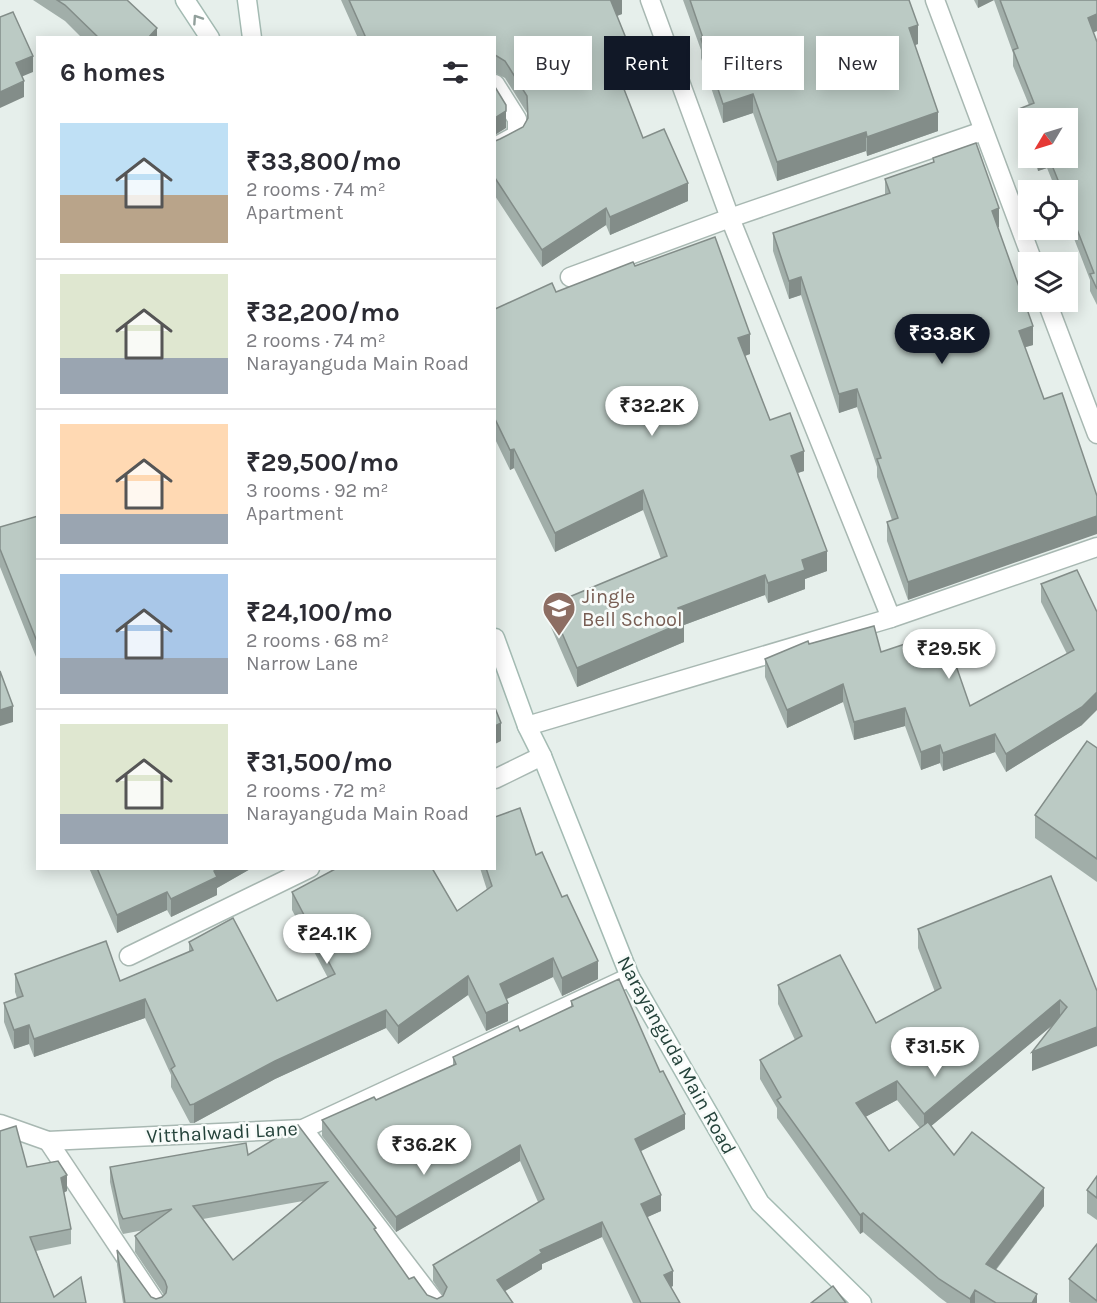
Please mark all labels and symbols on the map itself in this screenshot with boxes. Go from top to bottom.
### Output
one-way arrow [193,14,204,25]
north arrow [1018,108,1078,168]
pin: ₹33.8K [893,314,991,365]
pin: ₹32.2K [603,386,701,437]
place label: Jingle Bell School [582,585,683,631]
school or university icon: Jingle Bell School [541,590,577,637]
pin: ₹29.5K [900,629,998,680]
pin: ₹24.1K [278,914,376,965]
street label: Narayanguda Main Road [612,952,741,1158]
pin: ₹31.5K [886,1027,984,1078]
street label: Vitthalwadi Lane [146,1117,298,1148]
pin: ₹36.2K [375,1125,473,1176]

